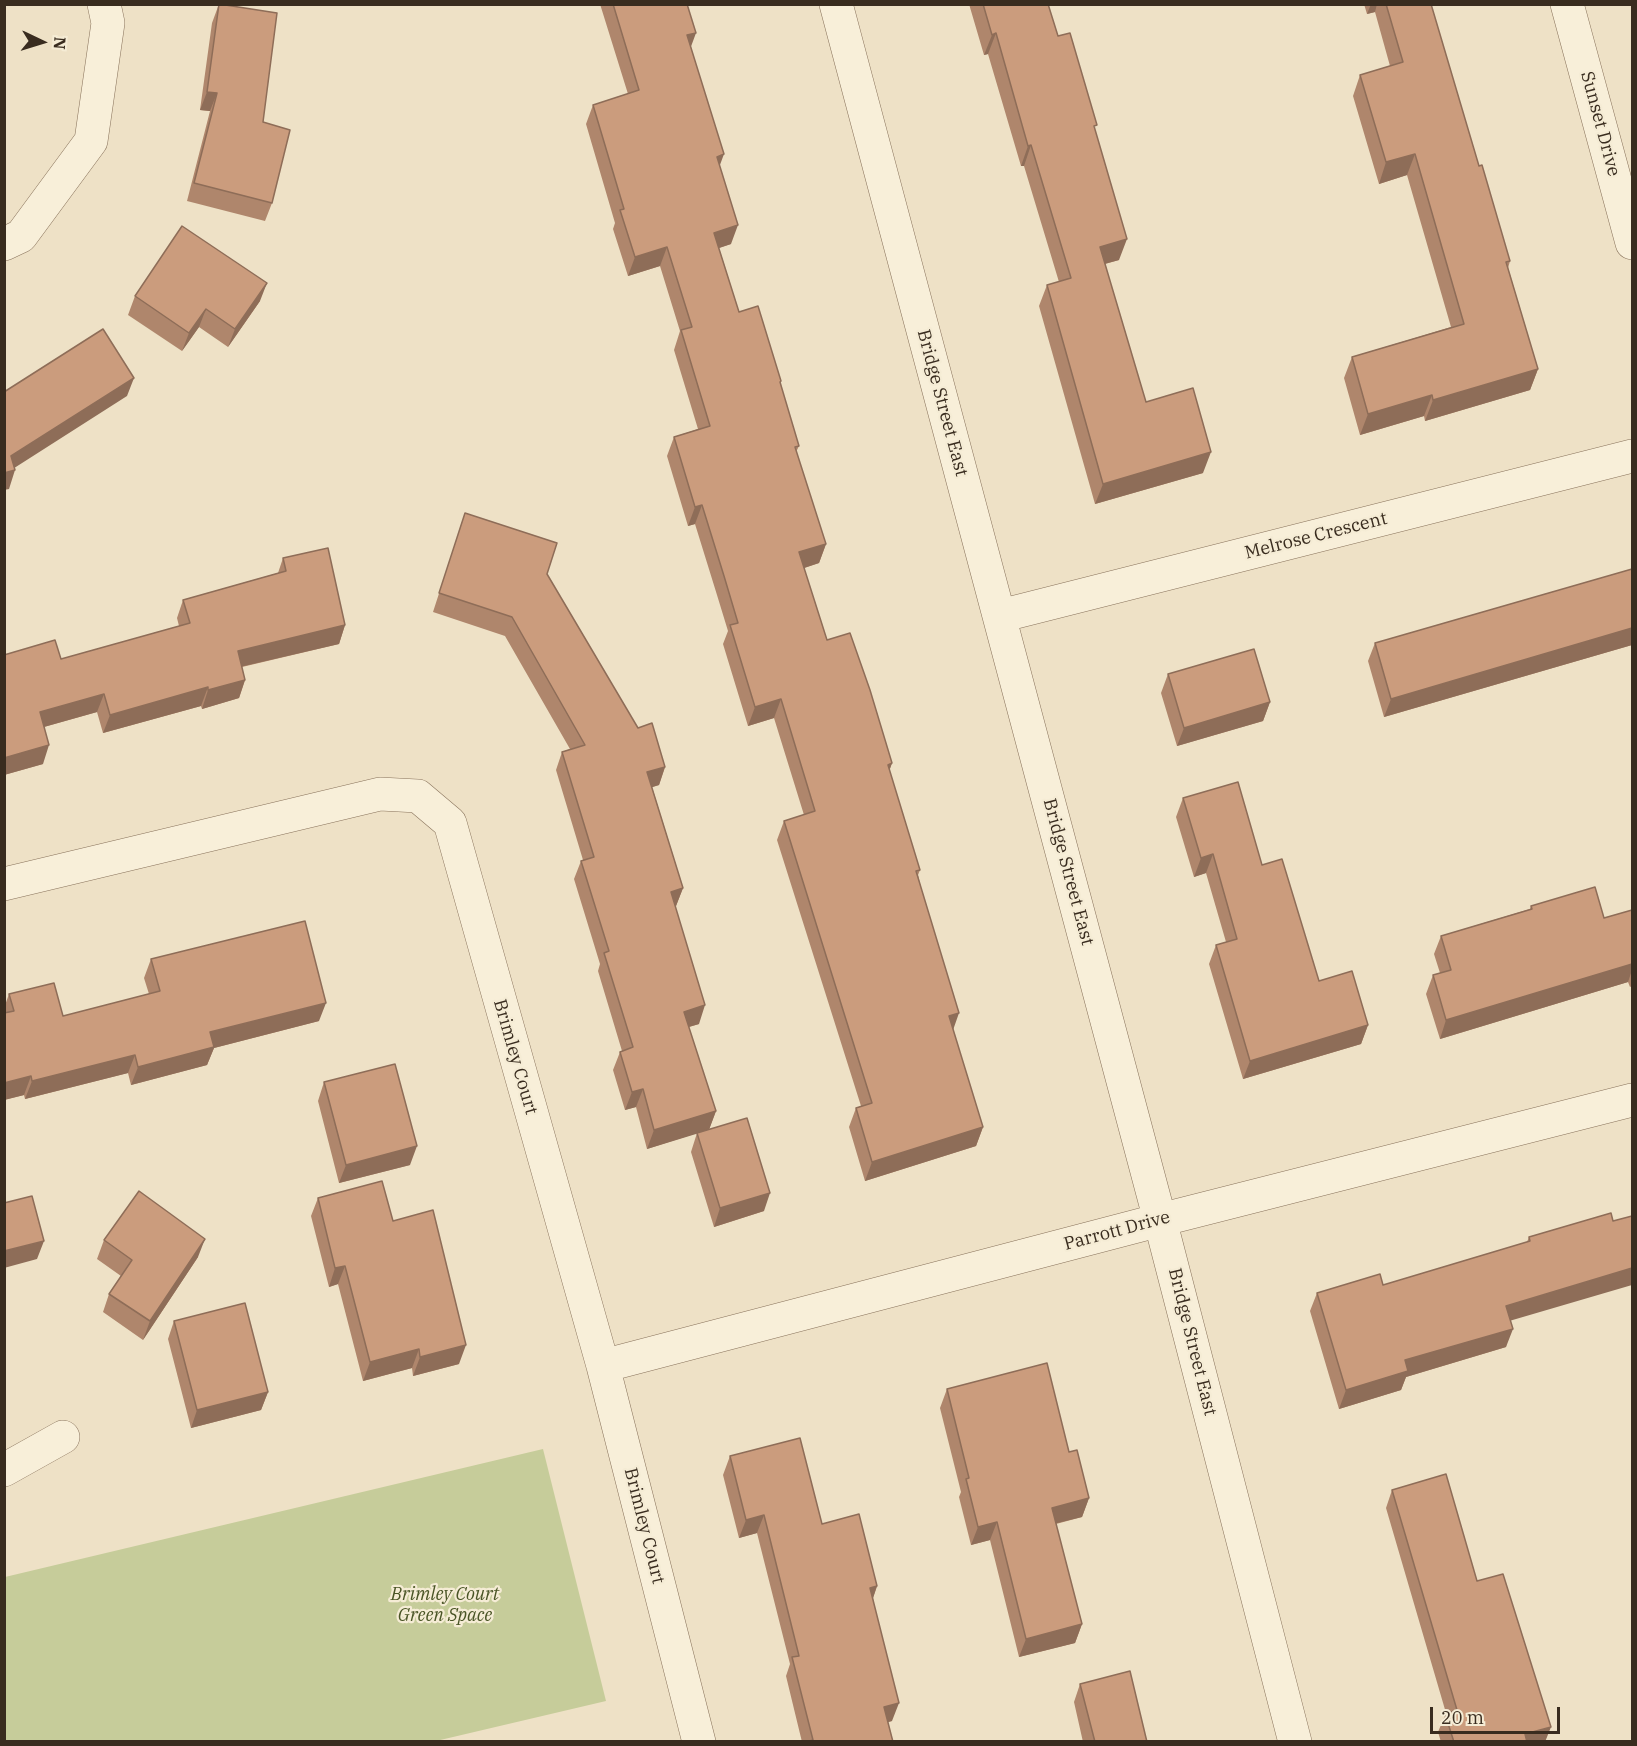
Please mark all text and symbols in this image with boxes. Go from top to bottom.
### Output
north arrow [12,12,72,72]
text: N [50,36,70,50]
street label: Sunset Drive [1576,69,1624,179]
street label: Bridge Street East [912,327,972,479]
street label: Melrose Crescent [1243,508,1389,564]
street label: Bridge Street East [1038,796,1098,948]
street label: Brimley Court [488,997,542,1117]
street label: Parrott Drive [1062,1206,1172,1256]
street label: Bridge Street East [1163,1266,1221,1418]
street label: Brimley Court [619,1466,669,1586]
park label: Brimley Court Green Space [391,1584,499,1626]
scale bar [1433,1695,1564,1733]
text: 20 m [1441,1706,1484,1729]

